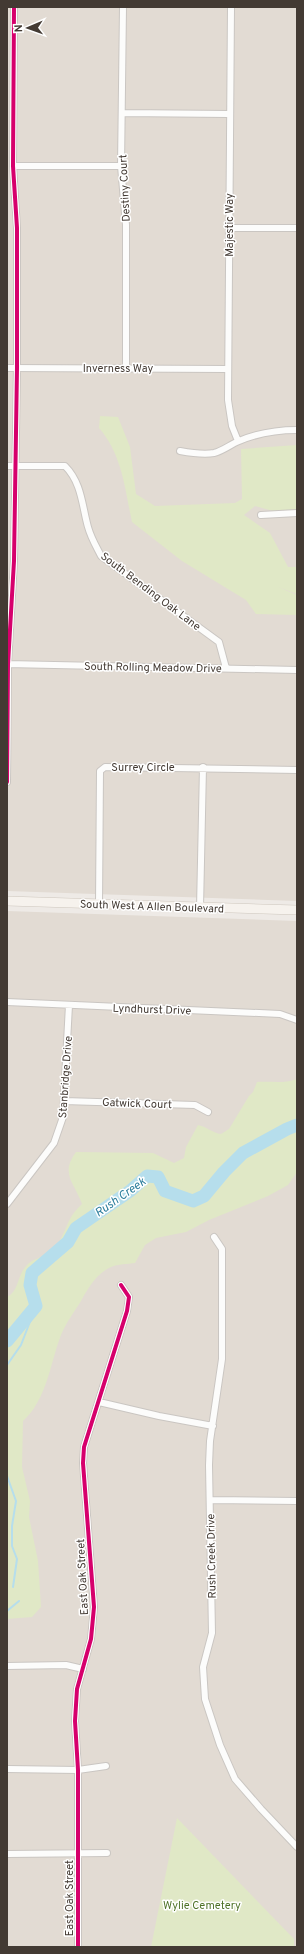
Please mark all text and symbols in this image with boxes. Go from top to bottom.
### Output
north arrow [8,8,48,48]
text: N [12,24,26,33]
street label: Destiny Court [116,154,134,222]
street label: Majestic Way [223,193,237,257]
street label: Inverness Way [83,362,153,376]
street label: South Bending Oak Lane [98,550,203,634]
street label: South Rolling Meadow Drive [84,660,222,676]
street label: Surrey Circle [111,761,175,775]
street label: South West A Allen Boulevard [80,897,224,917]
street label: Lyndhurst Drive [112,1002,192,1018]
street label: Stanbridge Drive [56,1035,76,1119]
street label: Gatwick Court [102,1096,172,1112]
water label: Rush Creek [92,1174,150,1221]
street label: Rush Creek Drive [204,1513,220,1599]
street label: East Oak Street [74,1538,92,1615]
street label: East Oak Street [63,1860,77,1936]
park label: Wylie Cemetery [163,1899,241,1913]

